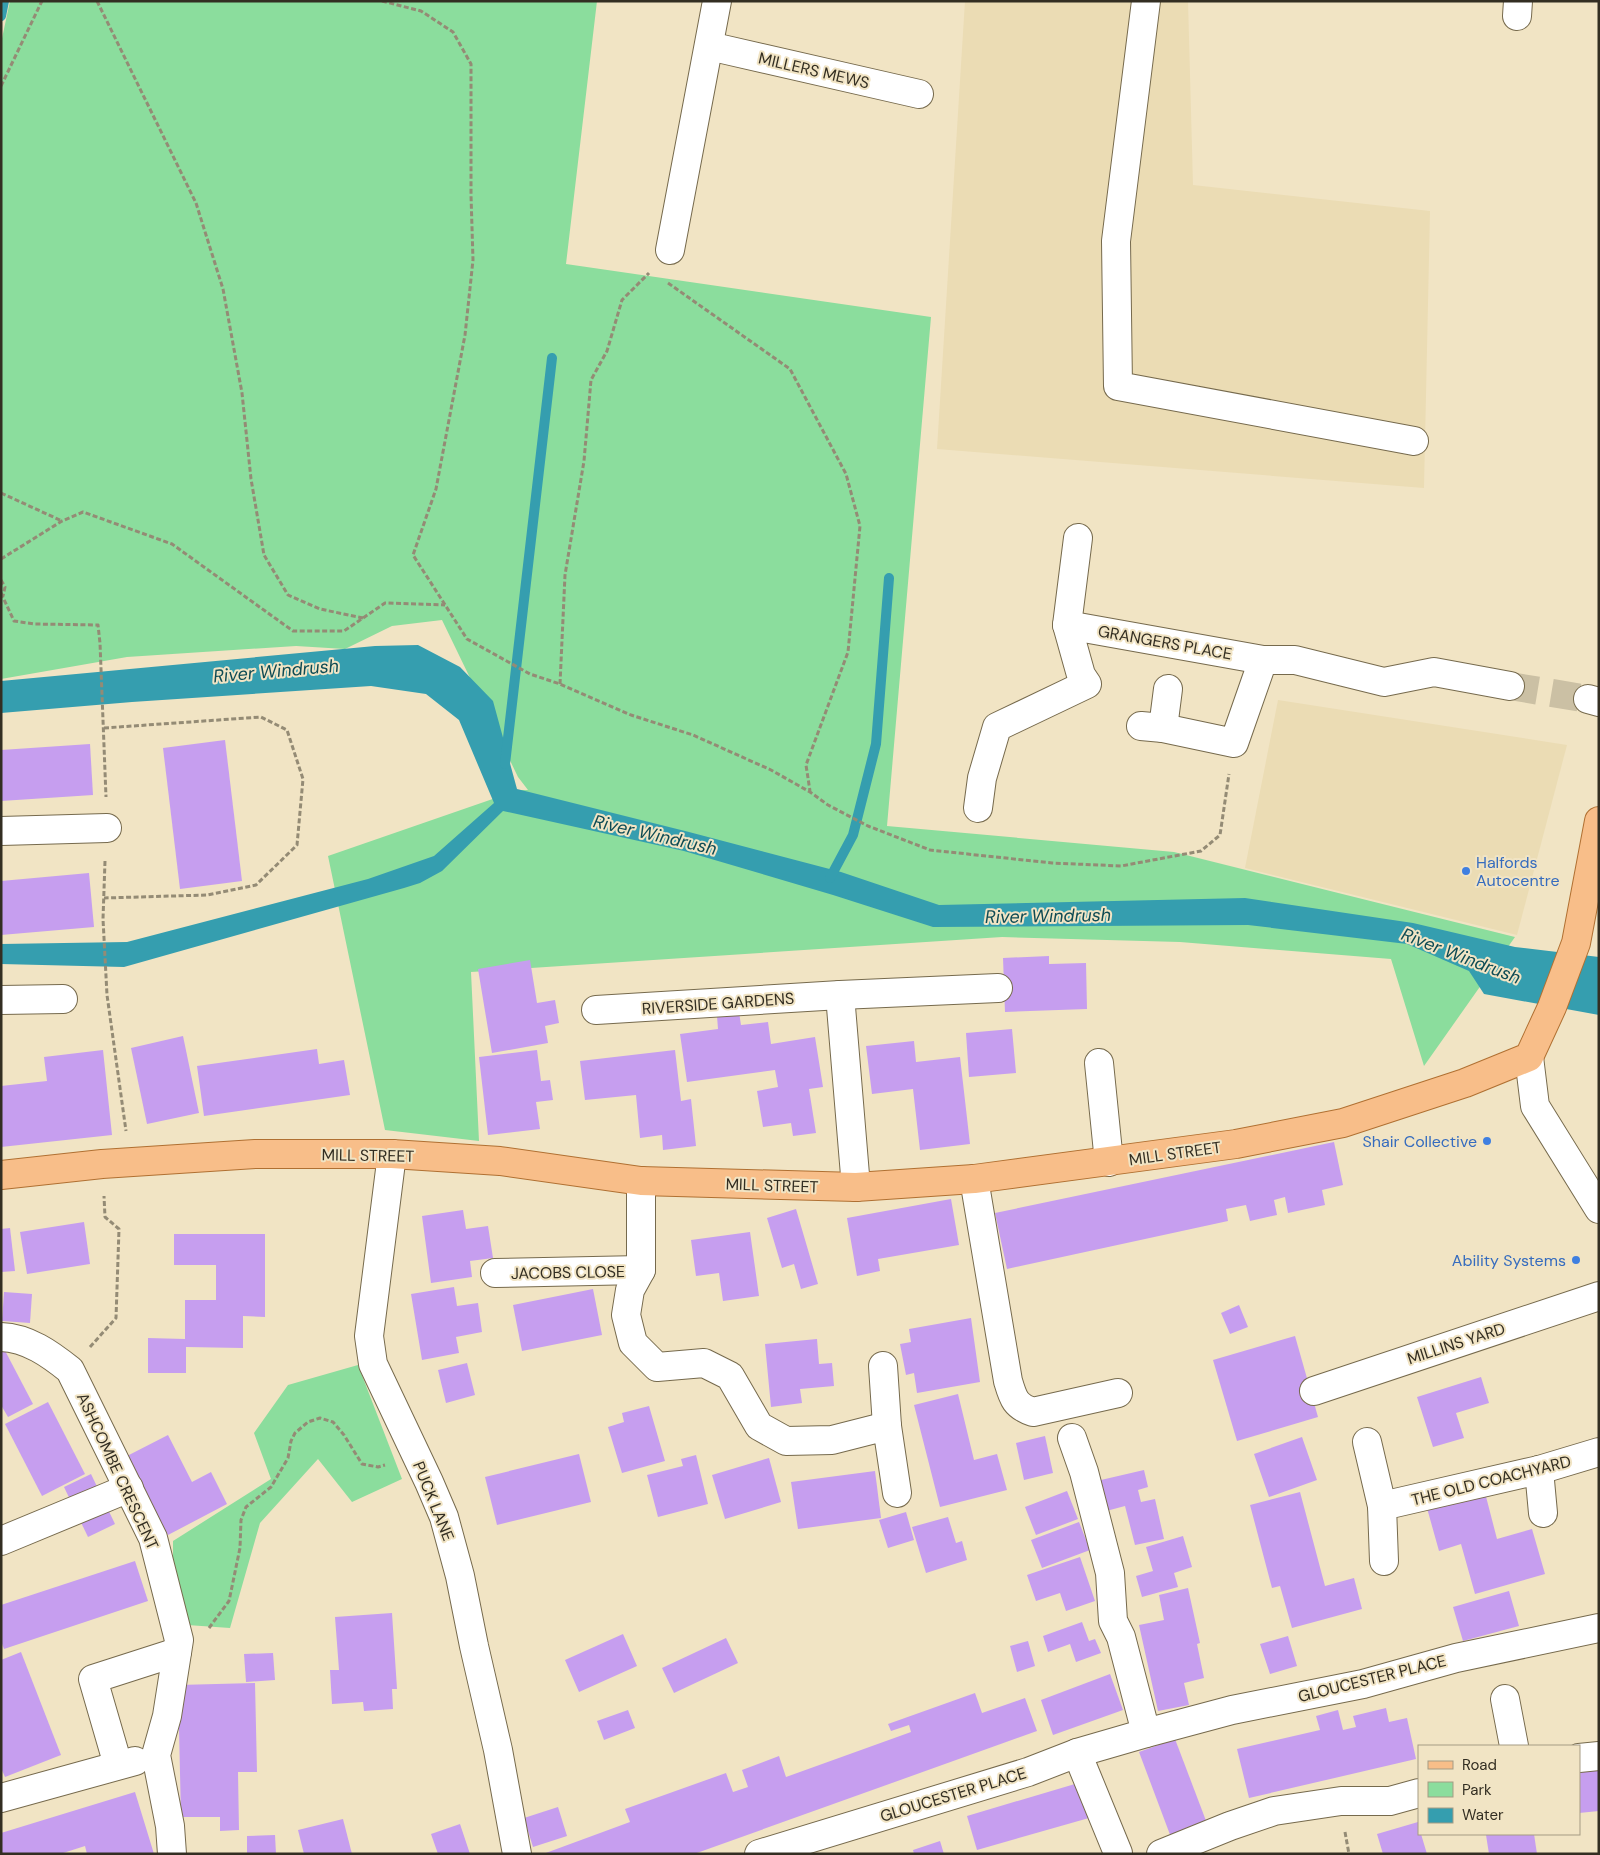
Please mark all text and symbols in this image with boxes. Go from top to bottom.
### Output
street label: MILLERS MEWS [756,48,871,93]
street label: GRANGERS PLACE [1096,620,1234,665]
water label: River Windrush [212,654,340,688]
water label: River Windrush [591,809,719,861]
place label: Halfords Autocentre [1476,852,1560,891]
marker: Halfords Autocentre [1460,865,1472,877]
water label: River Windrush [985,903,1111,929]
water label: River Windrush [1398,922,1524,990]
street label: RIVERSIDE GARDENS [641,988,795,1019]
place label: Shair Collective [1362,1131,1477,1152]
marker: Shair Collective [1481,1135,1493,1147]
street label: MILL STREET [1128,1137,1223,1170]
street label: MILL STREET [321,1144,415,1167]
street label: MILL STREET [725,1173,819,1198]
place label: Ability Systems [1452,1250,1566,1271]
marker: Ability Systems [1570,1254,1582,1266]
street label: JACOBS CLOSE [511,1261,625,1284]
street label: MILLINS YARD [1405,1318,1508,1369]
street label: ASHCOMBE CRESCENT [72,1389,163,1553]
street label: THE OLD COACHYARD [1409,1450,1573,1510]
street label: PUCK LANE [408,1458,459,1544]
street label: GLOUCESTER PLACE [1296,1650,1448,1707]
legend [1418,1745,1580,1835]
text: Road [1462,1755,1497,1775]
street label: GLOUCESTER PLACE [877,1762,1029,1827]
text: Park [1462,1780,1492,1800]
text: Water [1462,1805,1504,1825]

